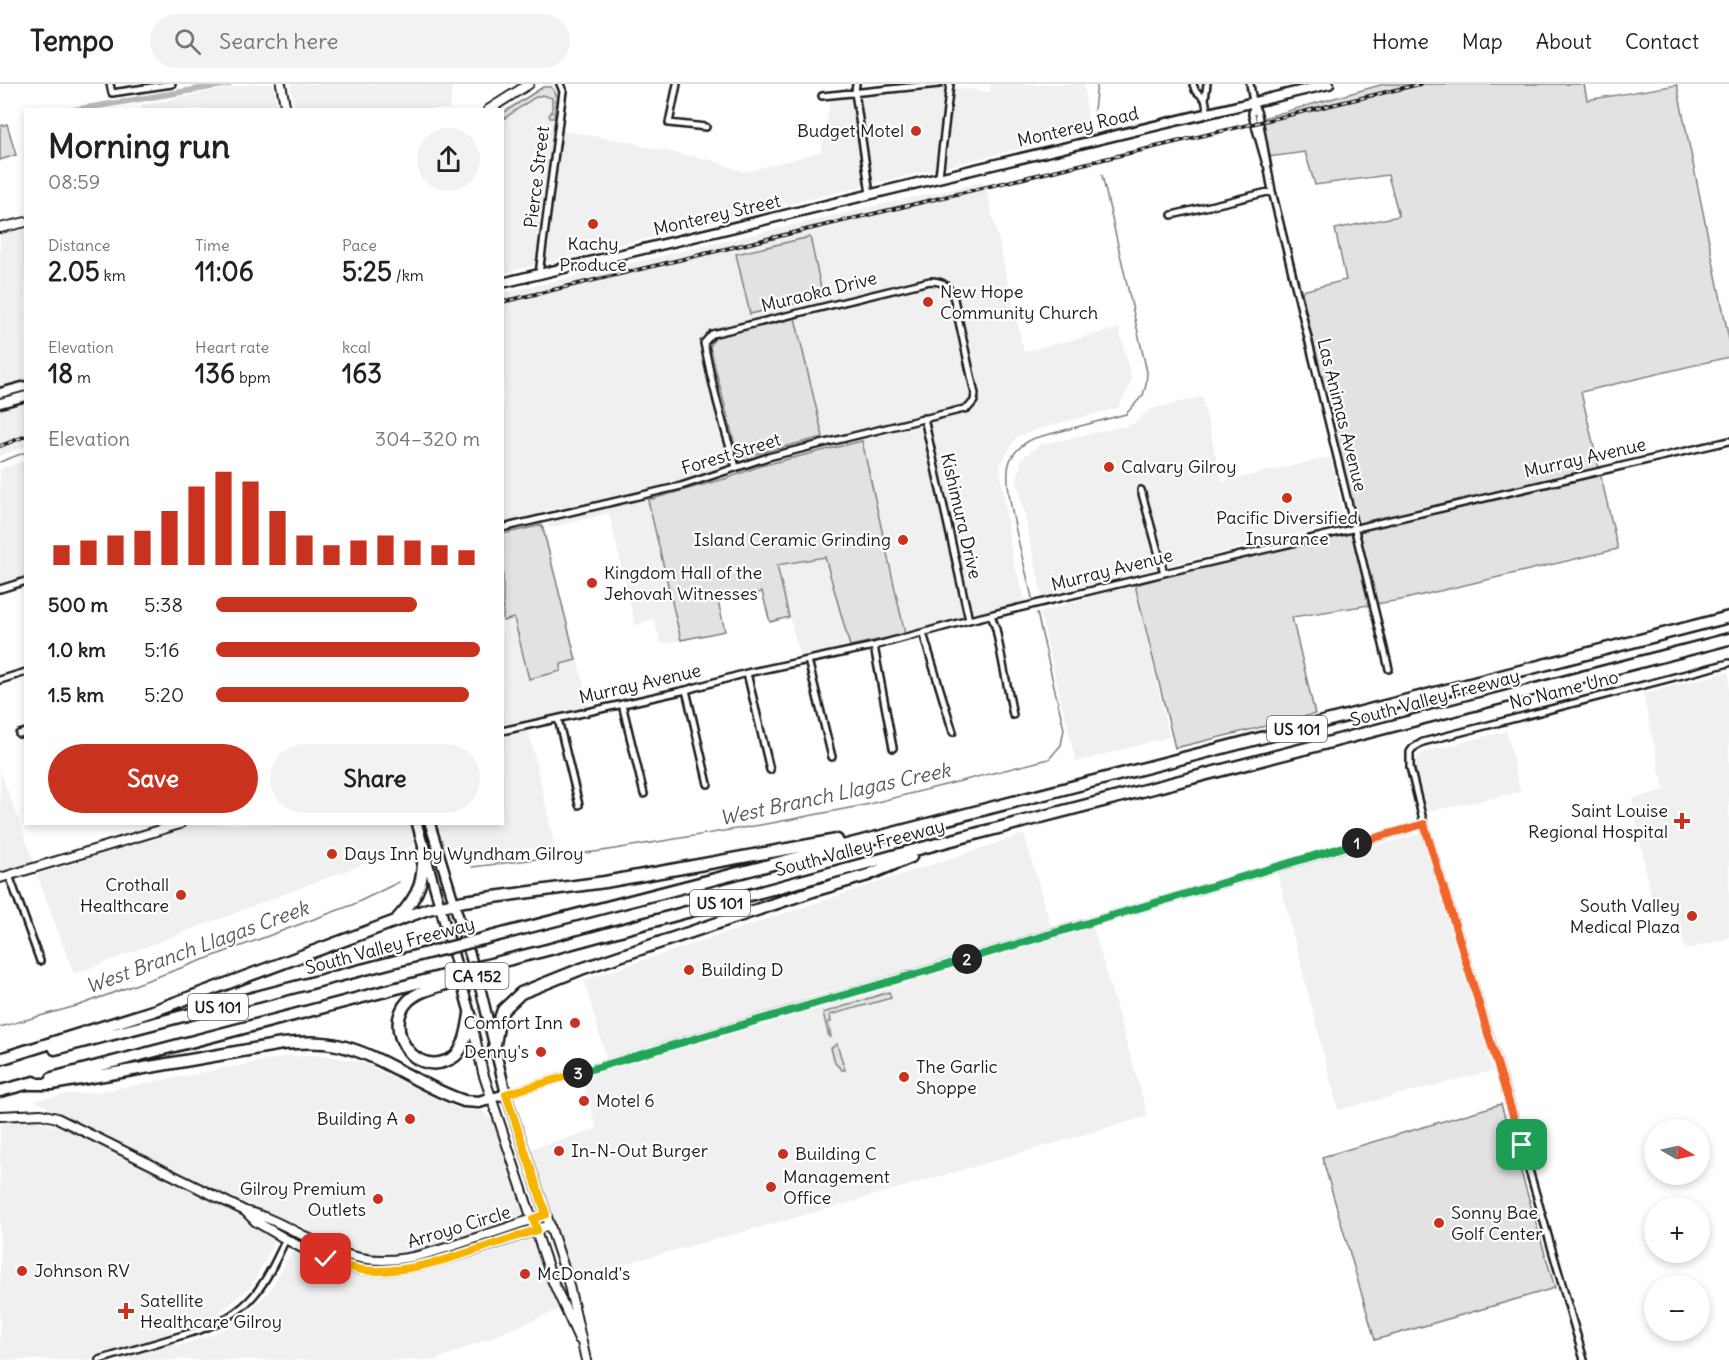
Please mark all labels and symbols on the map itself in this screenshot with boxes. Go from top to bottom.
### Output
street label: Monterey Road [1015,101,1141,152]
place label: Budget Motel [797,119,904,142]
marker: Budget Motel [909,124,923,138]
street label: Pierce Street [519,125,554,229]
street label: Monterey Street [651,189,783,240]
marker: Kachy Produce [586,217,600,231]
place label: Kachy Produce [559,232,627,276]
street label: Muraoka Drive [759,266,879,317]
place label: New Hope Community Church [940,280,1098,324]
marker: New Hope Community Church [921,295,935,309]
street label: Las Animas Avenue [1312,336,1373,494]
street label: Forest Street [678,428,783,480]
street label: Murray Avenue [1522,432,1648,483]
street label: Kishimura Drive [936,451,987,581]
place label: Calvary Gilroy [1121,455,1236,478]
marker: Calvary Gilroy [1102,460,1116,474]
marker: Pacific Diversified Insurance [1280,491,1294,505]
place label: Pacific Diversified Insurance [1216,506,1358,550]
place label: Island Ceramic Grinding [694,528,891,551]
marker: Island Ceramic Grinding [896,533,910,547]
street label: Murray Avenue [1049,543,1175,596]
place label: Kingdom Hall of the Jehovah Witnesses [604,561,762,605]
marker: Kingdom Hall of the Jehovah Witnesses [585,576,599,590]
street label: Murray Avenue [577,658,703,709]
street label: South Valley Freeway [1348,664,1522,731]
street label: No Name Uno [1507,665,1621,714]
road number: US 101 [1267,716,1327,742]
water label: West Branch Llagas Creek [717,756,954,830]
place label: Saint Louise Regional Hospital [1528,799,1668,843]
marker: Saint Louise Regional Hospital [1673,812,1691,830]
street label: South Valley Freeway [773,814,947,881]
pin: 1 [1342,828,1372,858]
place label: Days Inn by Wyndham Gilroy [344,842,583,865]
marker: Days Inn by Wyndham Gilroy [325,847,339,861]
place label: Crothall Healthcare [80,873,169,917]
marker: Crothall Healthcare [174,888,188,902]
road number: US 101 [690,890,750,916]
water label: West Branch Llagas Creek [82,894,313,998]
place label: South Valley Medical Plaza [1570,894,1680,938]
marker: South Valley Medical Plaza [1685,909,1699,923]
street label: South Valley Freeway [303,912,477,979]
pin: 2 [952,944,982,974]
place label: Building D [701,958,784,981]
road number: CA 152 [446,963,508,989]
marker: Building D [682,963,696,977]
road number: US 101 [188,994,248,1020]
place label: Comfort Inn [463,1011,563,1034]
marker: Comfort Inn [568,1016,582,1030]
place label: Denny's [464,1040,529,1063]
marker: Denny's [534,1045,548,1059]
place label: The Garlic Shoppe [916,1055,998,1099]
pin: 3 [563,1058,593,1088]
marker: The Garlic Shoppe [897,1070,911,1084]
place label: Motel 6 [596,1089,655,1112]
marker: Motel 6 [577,1094,591,1108]
place label: Building A [317,1107,398,1130]
marker: Building A [403,1112,417,1126]
pin [1496,1119,1547,1170]
north arrow [1644,1119,1710,1185]
place label: In-N-Out Burger [571,1139,709,1162]
place label: Building C [795,1142,877,1165]
marker: In-N-Out Burger [552,1144,566,1158]
marker: Building C [776,1147,790,1161]
place label: Management Office [783,1165,890,1209]
place label: Gilroy Premium Outlets [240,1177,366,1221]
marker: Management Office [764,1180,778,1194]
marker: Gilroy Premium Outlets [371,1192,385,1206]
street label: Arroyo Circle [404,1200,513,1253]
place label: Sonny Bae Golf Center [1451,1201,1543,1245]
marker: Sonny Bae Golf Center [1432,1216,1446,1230]
pin [300,1233,351,1284]
place label: Johnson RV [34,1259,130,1282]
place label: McDonald's [537,1262,630,1285]
marker: Johnson RV [15,1264,29,1278]
marker: McDonald's [518,1267,532,1281]
place label: Satellite Healthcare Gilroy [140,1289,282,1333]
marker: Satellite Healthcare Gilroy [117,1302,135,1320]

